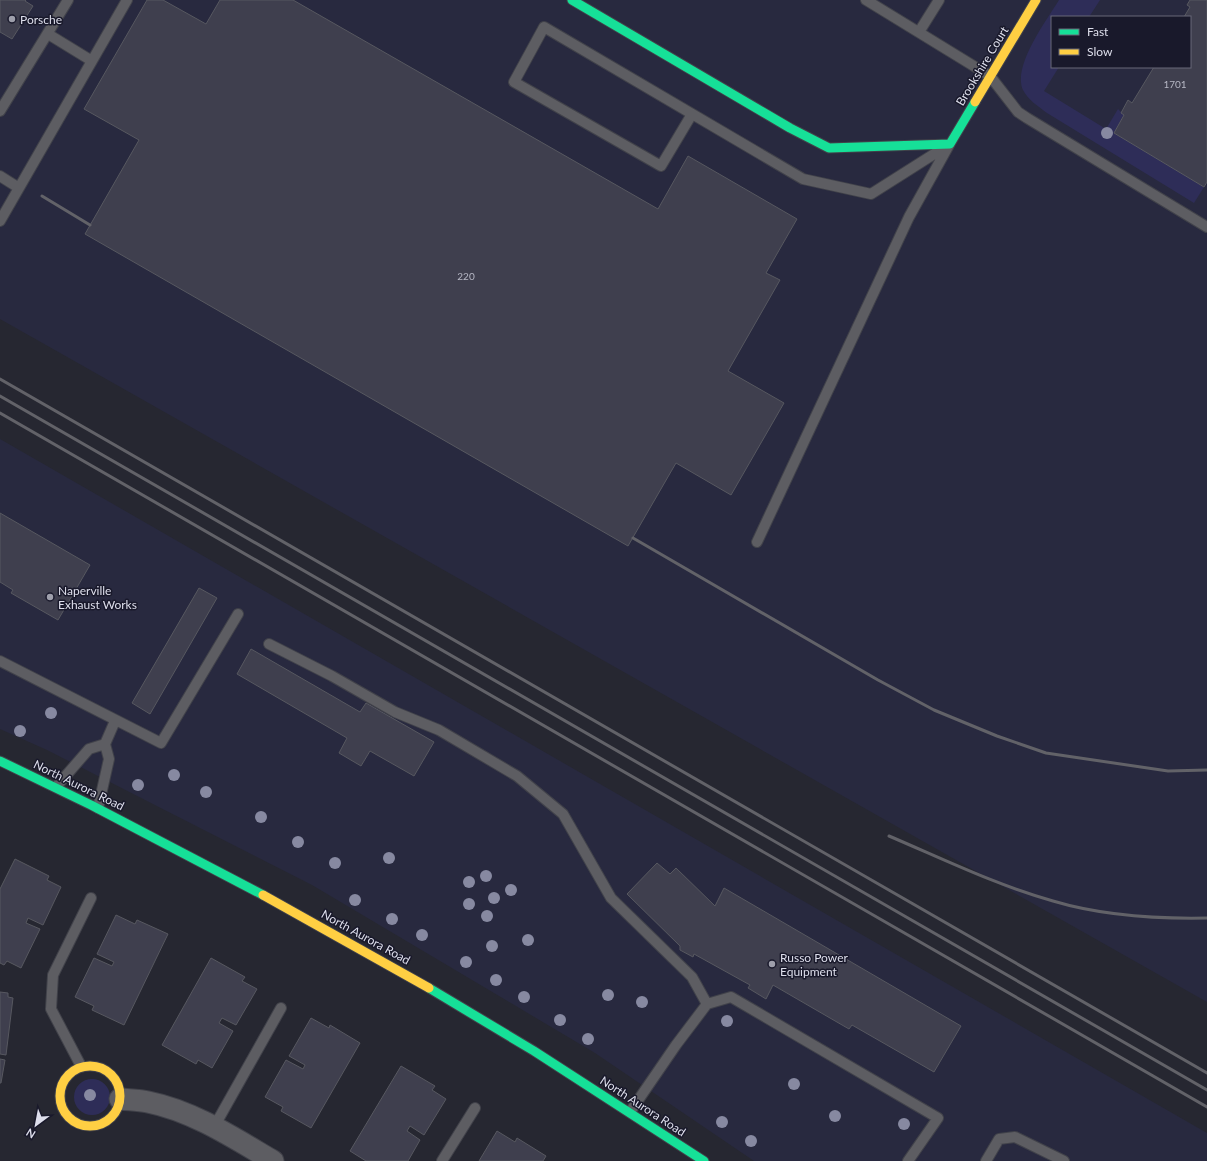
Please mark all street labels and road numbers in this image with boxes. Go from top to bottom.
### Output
street label: Brookshire Court [952,23,1012,108]
street label: North Aurora Road [31,756,127,814]
street label: North Aurora Road [319,906,413,968]
street label: North Aurora Road [597,1073,689,1139]

